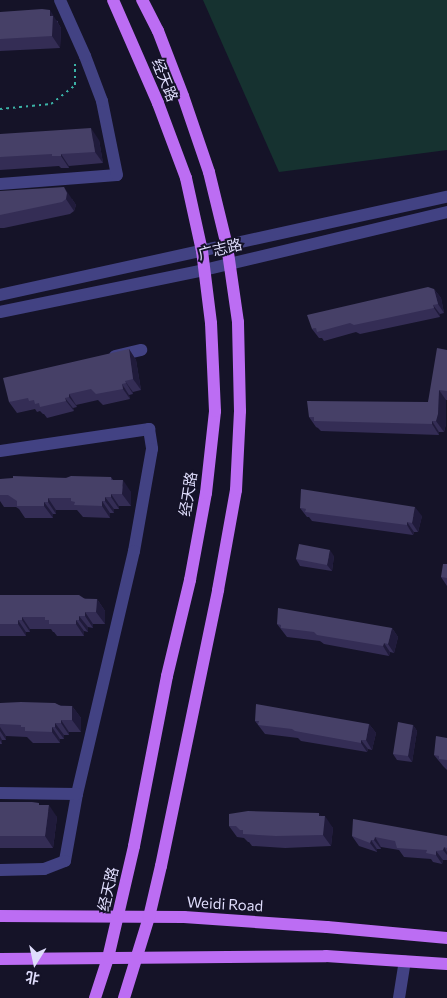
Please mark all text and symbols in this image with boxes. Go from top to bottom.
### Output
street label: 经天路 [148,56,182,104]
street label: 广志路 [196,235,244,263]
street label: 经天路 [176,470,200,518]
street label: 经天路 [94,865,122,913]
street label: Weidi Road [186,893,264,915]
north arrow [10,938,60,988]
text: 北 [24,969,41,988]

